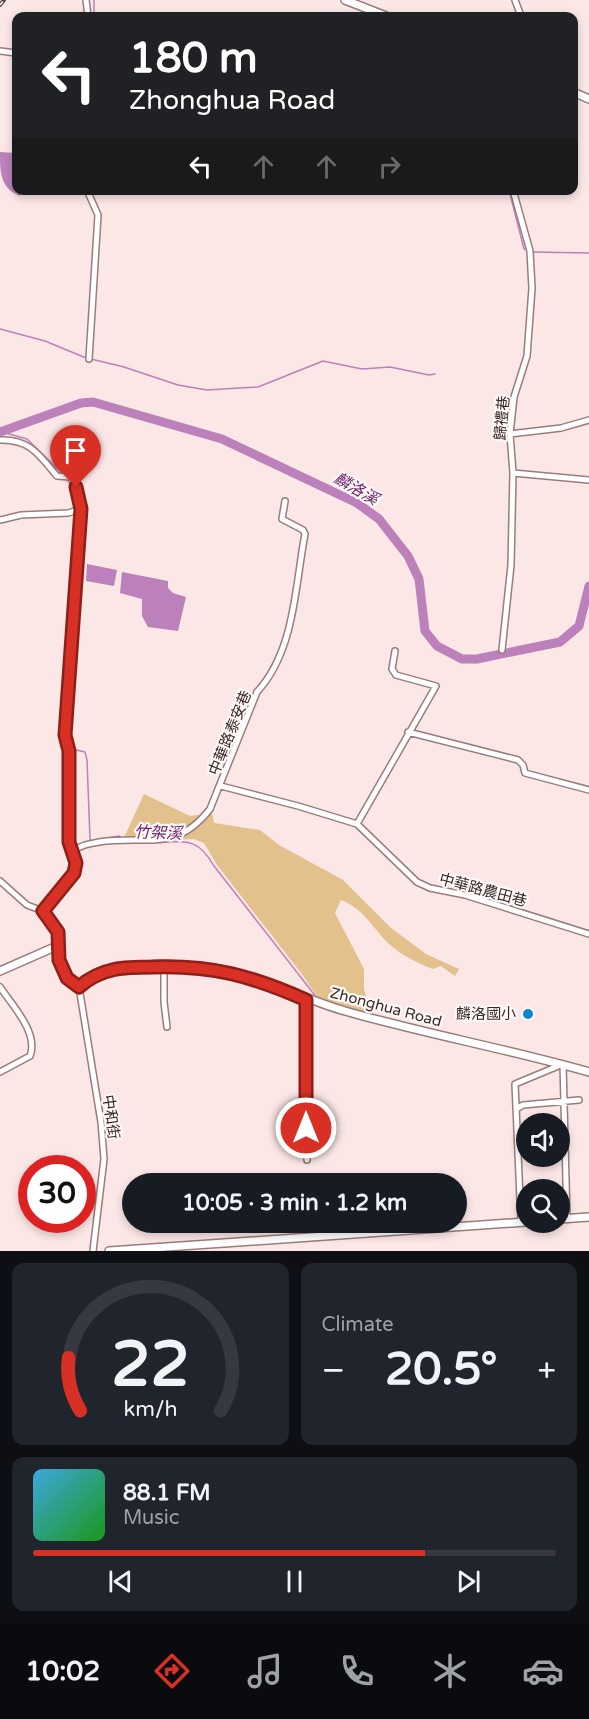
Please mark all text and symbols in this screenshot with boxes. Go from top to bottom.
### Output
text: 180 m [129,33,258,84]
icon: left [30,36,108,114]
text: Zhonghua Road [129,84,335,117]
icon: left [184,150,217,183]
icon: ahead [247,150,280,183]
icon: ahead [310,150,343,183]
icon: right [373,150,406,183]
street label: 歸禮巷 [491,395,513,441]
pin [50,425,101,487]
icon: arrive [59,434,92,467]
water label: 麟洛溪 [330,468,384,511]
street label: 中華路泰安巷 [205,688,255,778]
water label: 竹架溪 [134,822,184,844]
street label: 中華路農田巷 [437,870,529,910]
street label: Zhonghua Road [328,983,444,1031]
place label: 麟洛國小 [456,1005,516,1023]
marker: 麟洛國小 [521,1007,535,1021]
street label: 中和街 [99,1093,123,1141]
position arrow [274,1096,338,1160]
map controls [516,1113,570,1233]
button: sound [516,1113,570,1167]
speed limit sign: 30 [18,1155,96,1233]
button: search [516,1179,570,1233]
text: 10:05 · 3 min · 1.2 km [182,1190,407,1216]
text: Climate [322,1313,394,1337]
text: 22 [111,1328,189,1403]
text: 20.5° [385,1343,498,1397]
text: − [322,1351,345,1390]
text: + [537,1351,556,1390]
text: km/h [123,1396,177,1422]
text: 88.1 FM [123,1480,211,1506]
text: Music [123,1506,179,1530]
icon: previous [104,1565,137,1598]
icon: pause [278,1565,311,1598]
icon: next [452,1565,485,1598]
icon: directions [151,1650,193,1692]
icon: music [244,1650,286,1692]
icon: phone [336,1650,378,1692]
icon: climate [429,1650,471,1692]
icon: car [522,1650,564,1692]
text: 10:02 [25,1655,100,1688]

